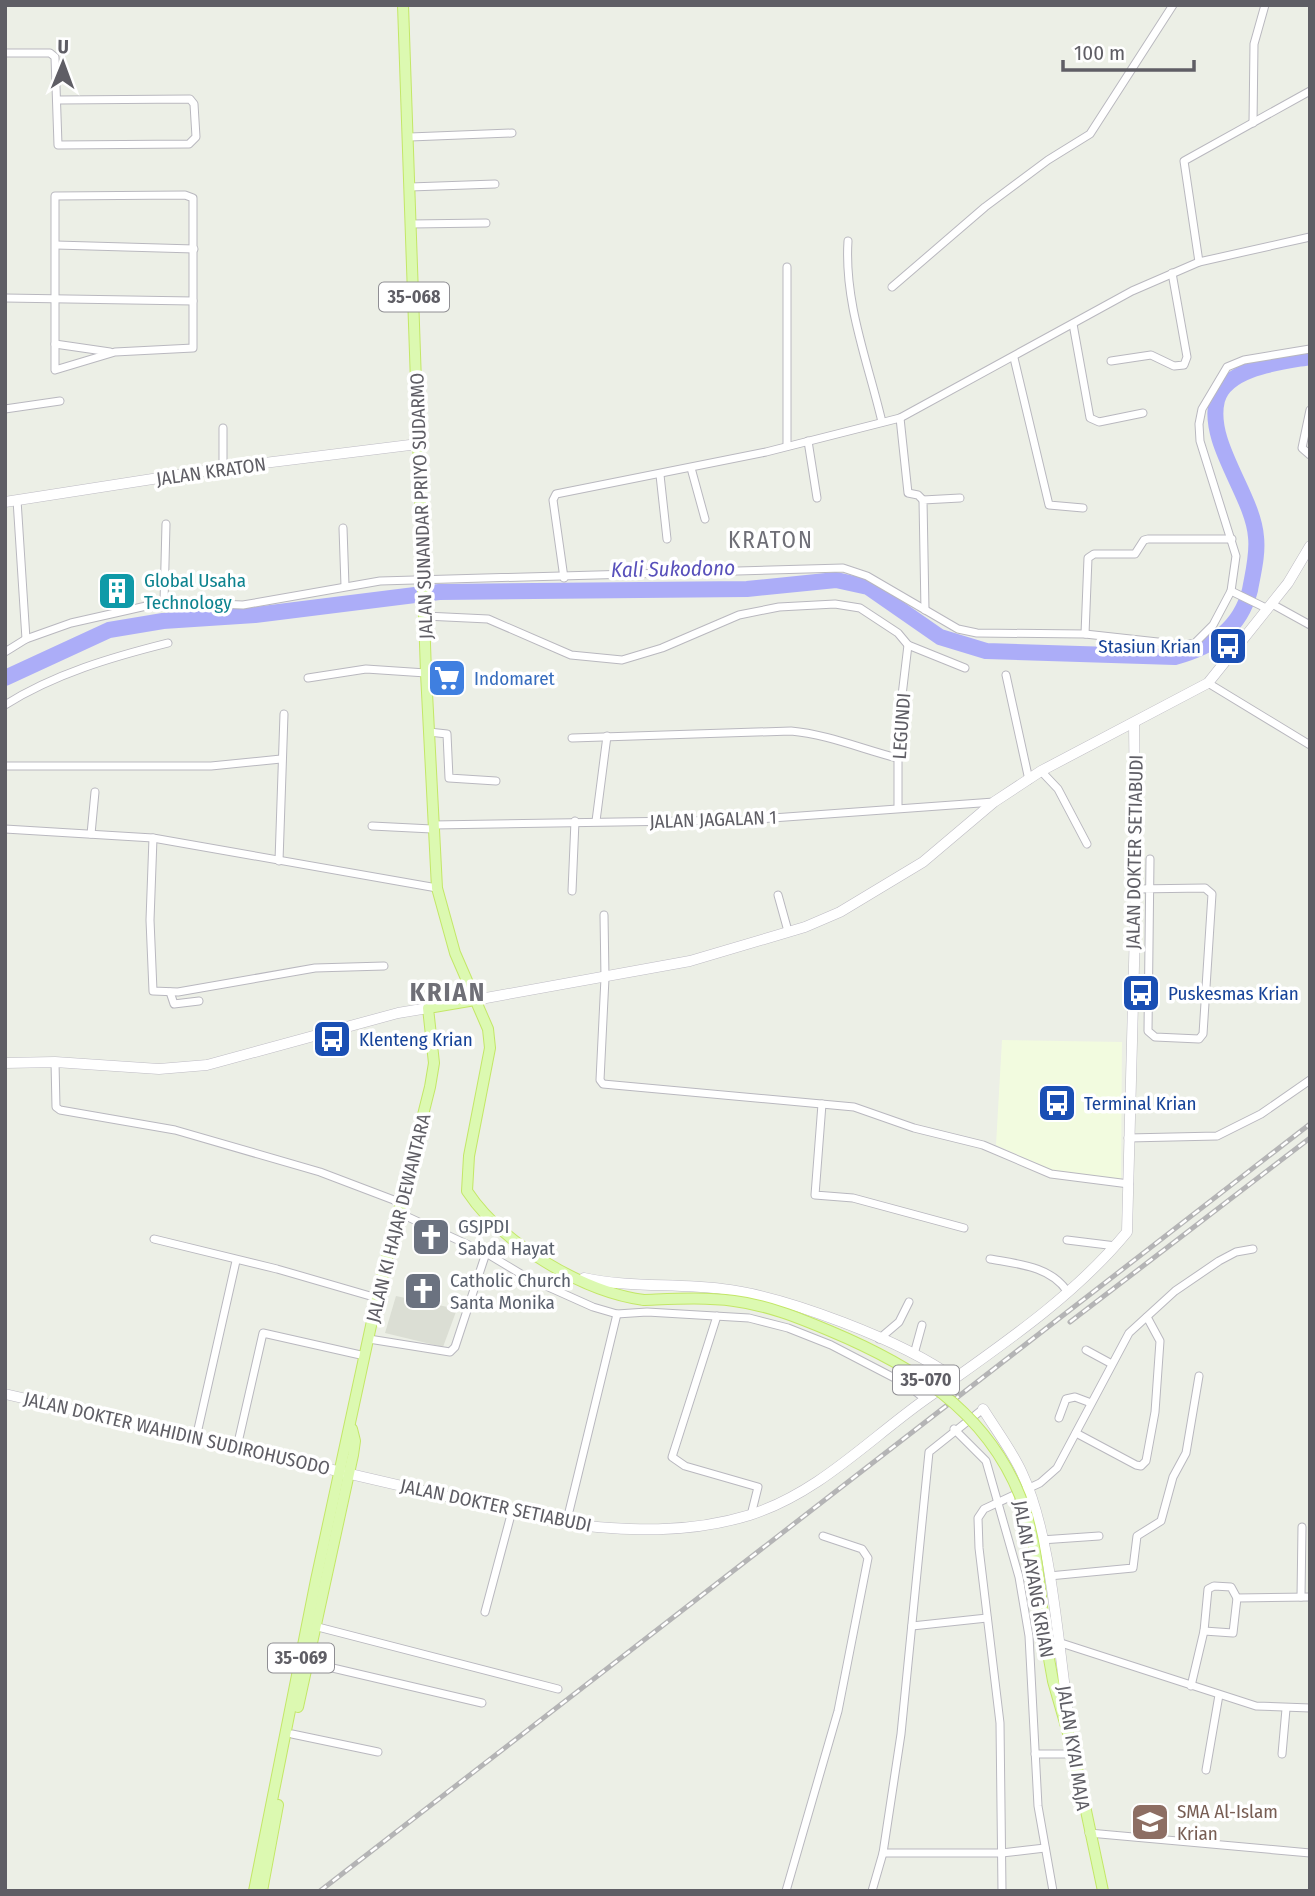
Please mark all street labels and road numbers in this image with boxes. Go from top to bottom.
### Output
road number: 35-068 [379,282,449,312]
street label: JALAN SUNANDAR PRIYO SUDARMO [405,372,438,640]
street label: JALAN KRATON [155,452,267,491]
street label: LEGUNDI [888,692,915,760]
street label: JALAN DOKTER SETIABUDI [1121,754,1148,950]
street label: JALAN JAGALAN 1 [649,806,777,833]
street label: JALAN KI HAJAR DEWANTARA [361,1111,436,1325]
road number: 35-070 [893,1366,959,1394]
street label: JALAN DOKTER WAHIDIN SUDIROHUSODO [22,1387,332,1480]
street label: JALAN DOKTER SETIABUDI [398,1474,594,1537]
street label: JALAN LAYANG KRIAN [1008,1499,1059,1660]
road number: 35-069 [268,1644,334,1672]
street label: JALAN KYAI MAJA [1052,1684,1095,1812]

